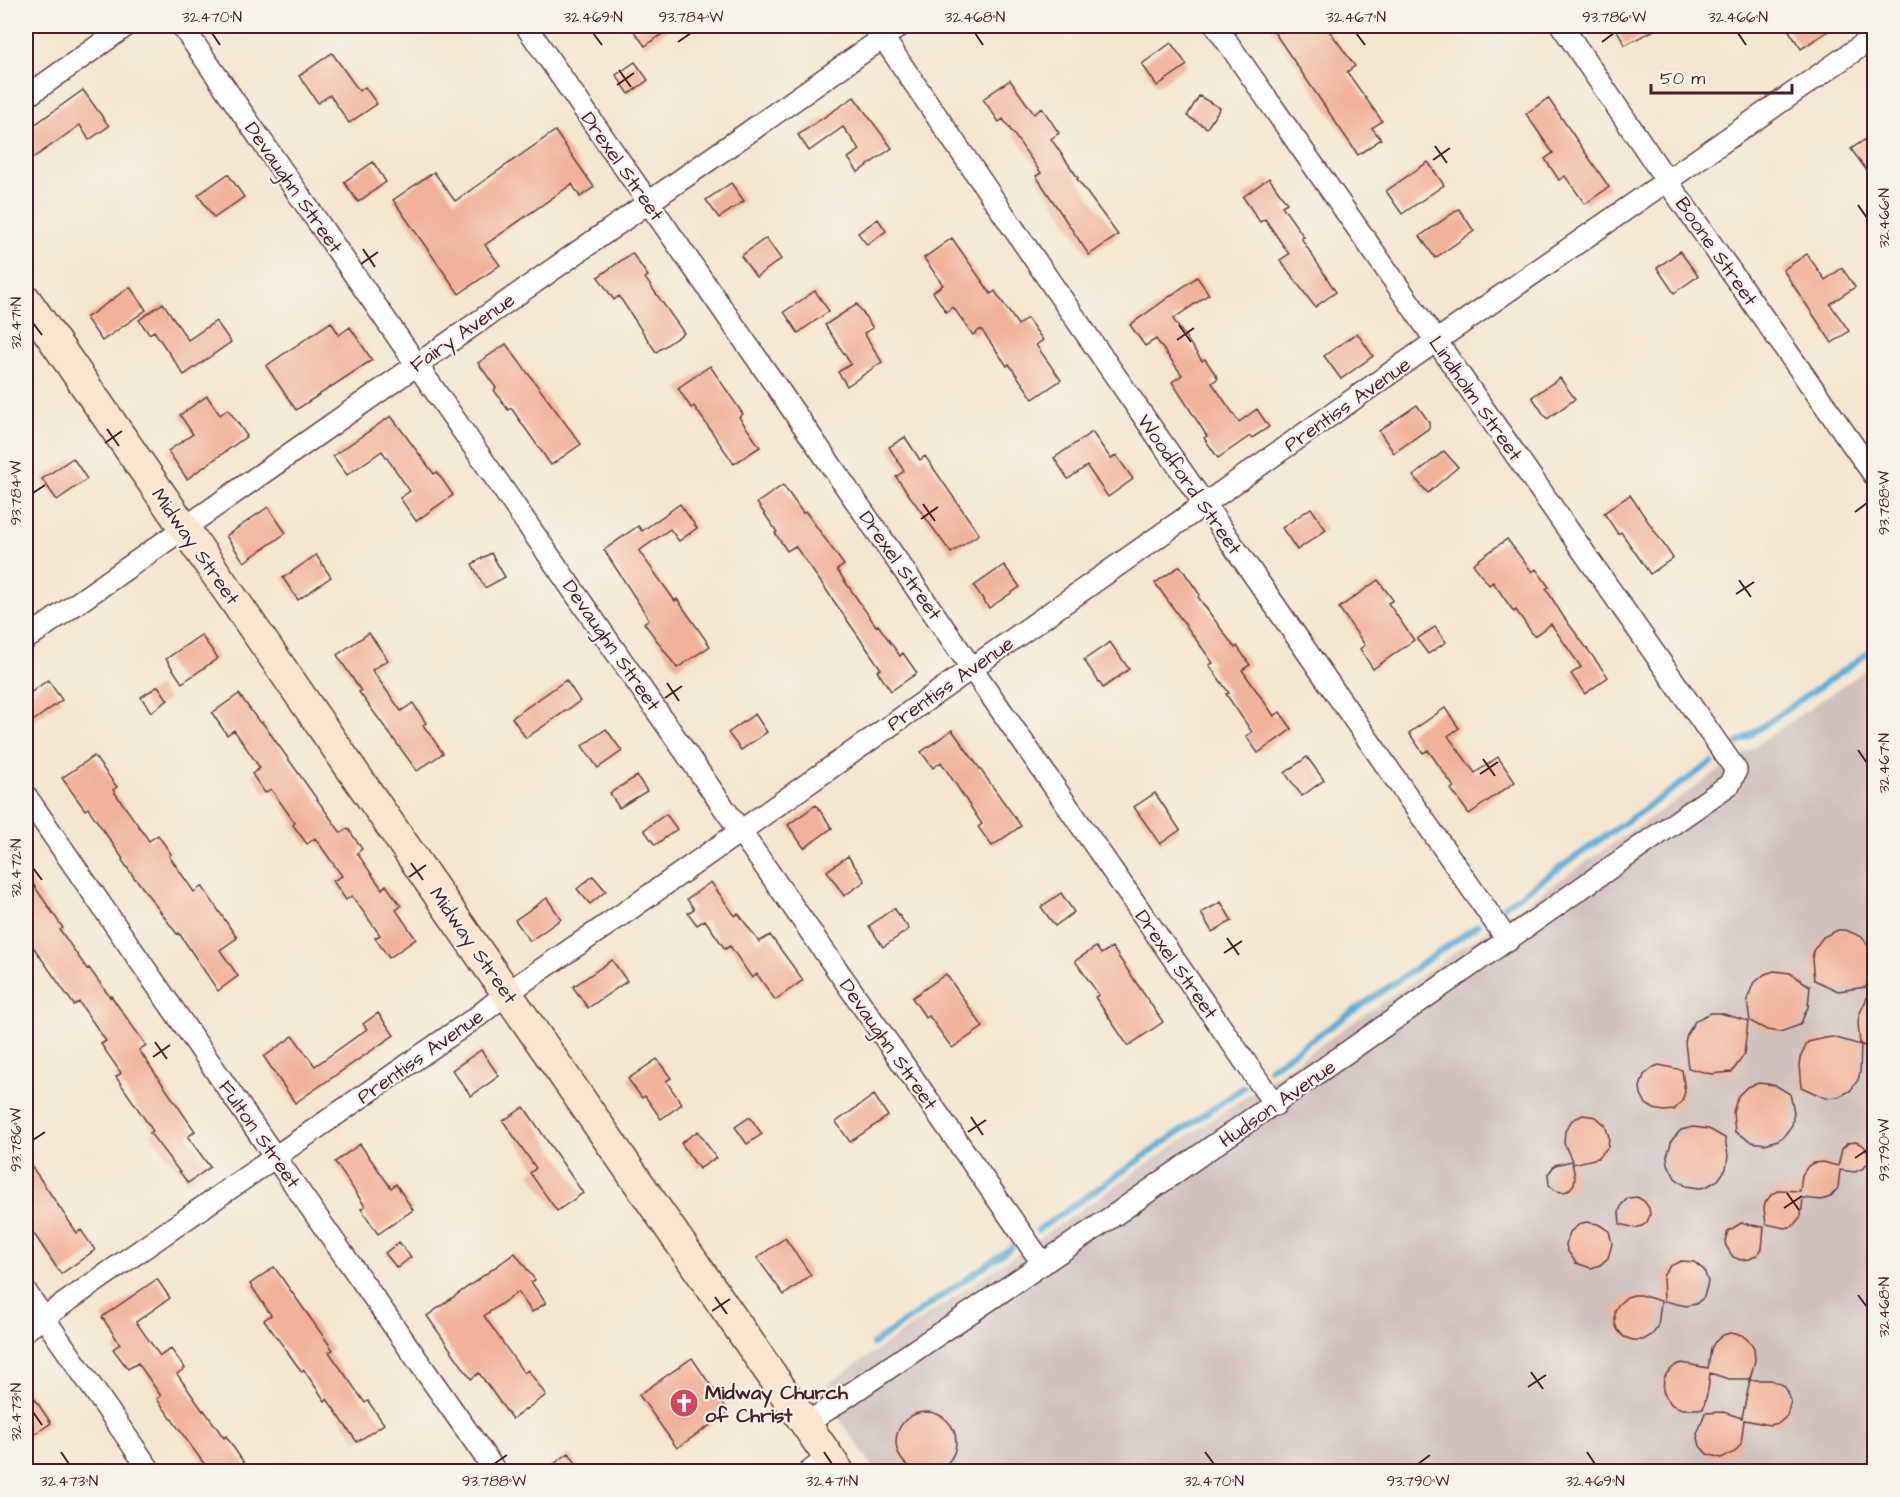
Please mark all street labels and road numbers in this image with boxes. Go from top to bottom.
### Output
street label: Drexel Street [574,106,670,227]
street label: Devaughn Street [237,116,349,259]
street label: Boone Street [1668,191,1764,312]
street label: Fairy Avenue [405,286,521,380]
street label: Lindholm Street [1422,330,1529,467]
street label: Prentiss Avenue [1279,351,1417,459]
street label: Woodford Street [1130,409,1248,560]
street label: Midway Street [144,482,246,611]
street label: Drexel Street [852,505,948,626]
street label: Devaughn Street [555,574,667,717]
street label: Prentiss Avenue [882,630,1020,738]
street label: Midway Street [422,881,524,1010]
street label: Drexel Street [1128,904,1224,1025]
street label: Devaughn Street [832,973,944,1116]
street label: Prentiss Avenue [352,1003,490,1111]
street label: Hudson Avenue [1214,1053,1342,1155]
street label: Fulton Street [212,1075,307,1194]

